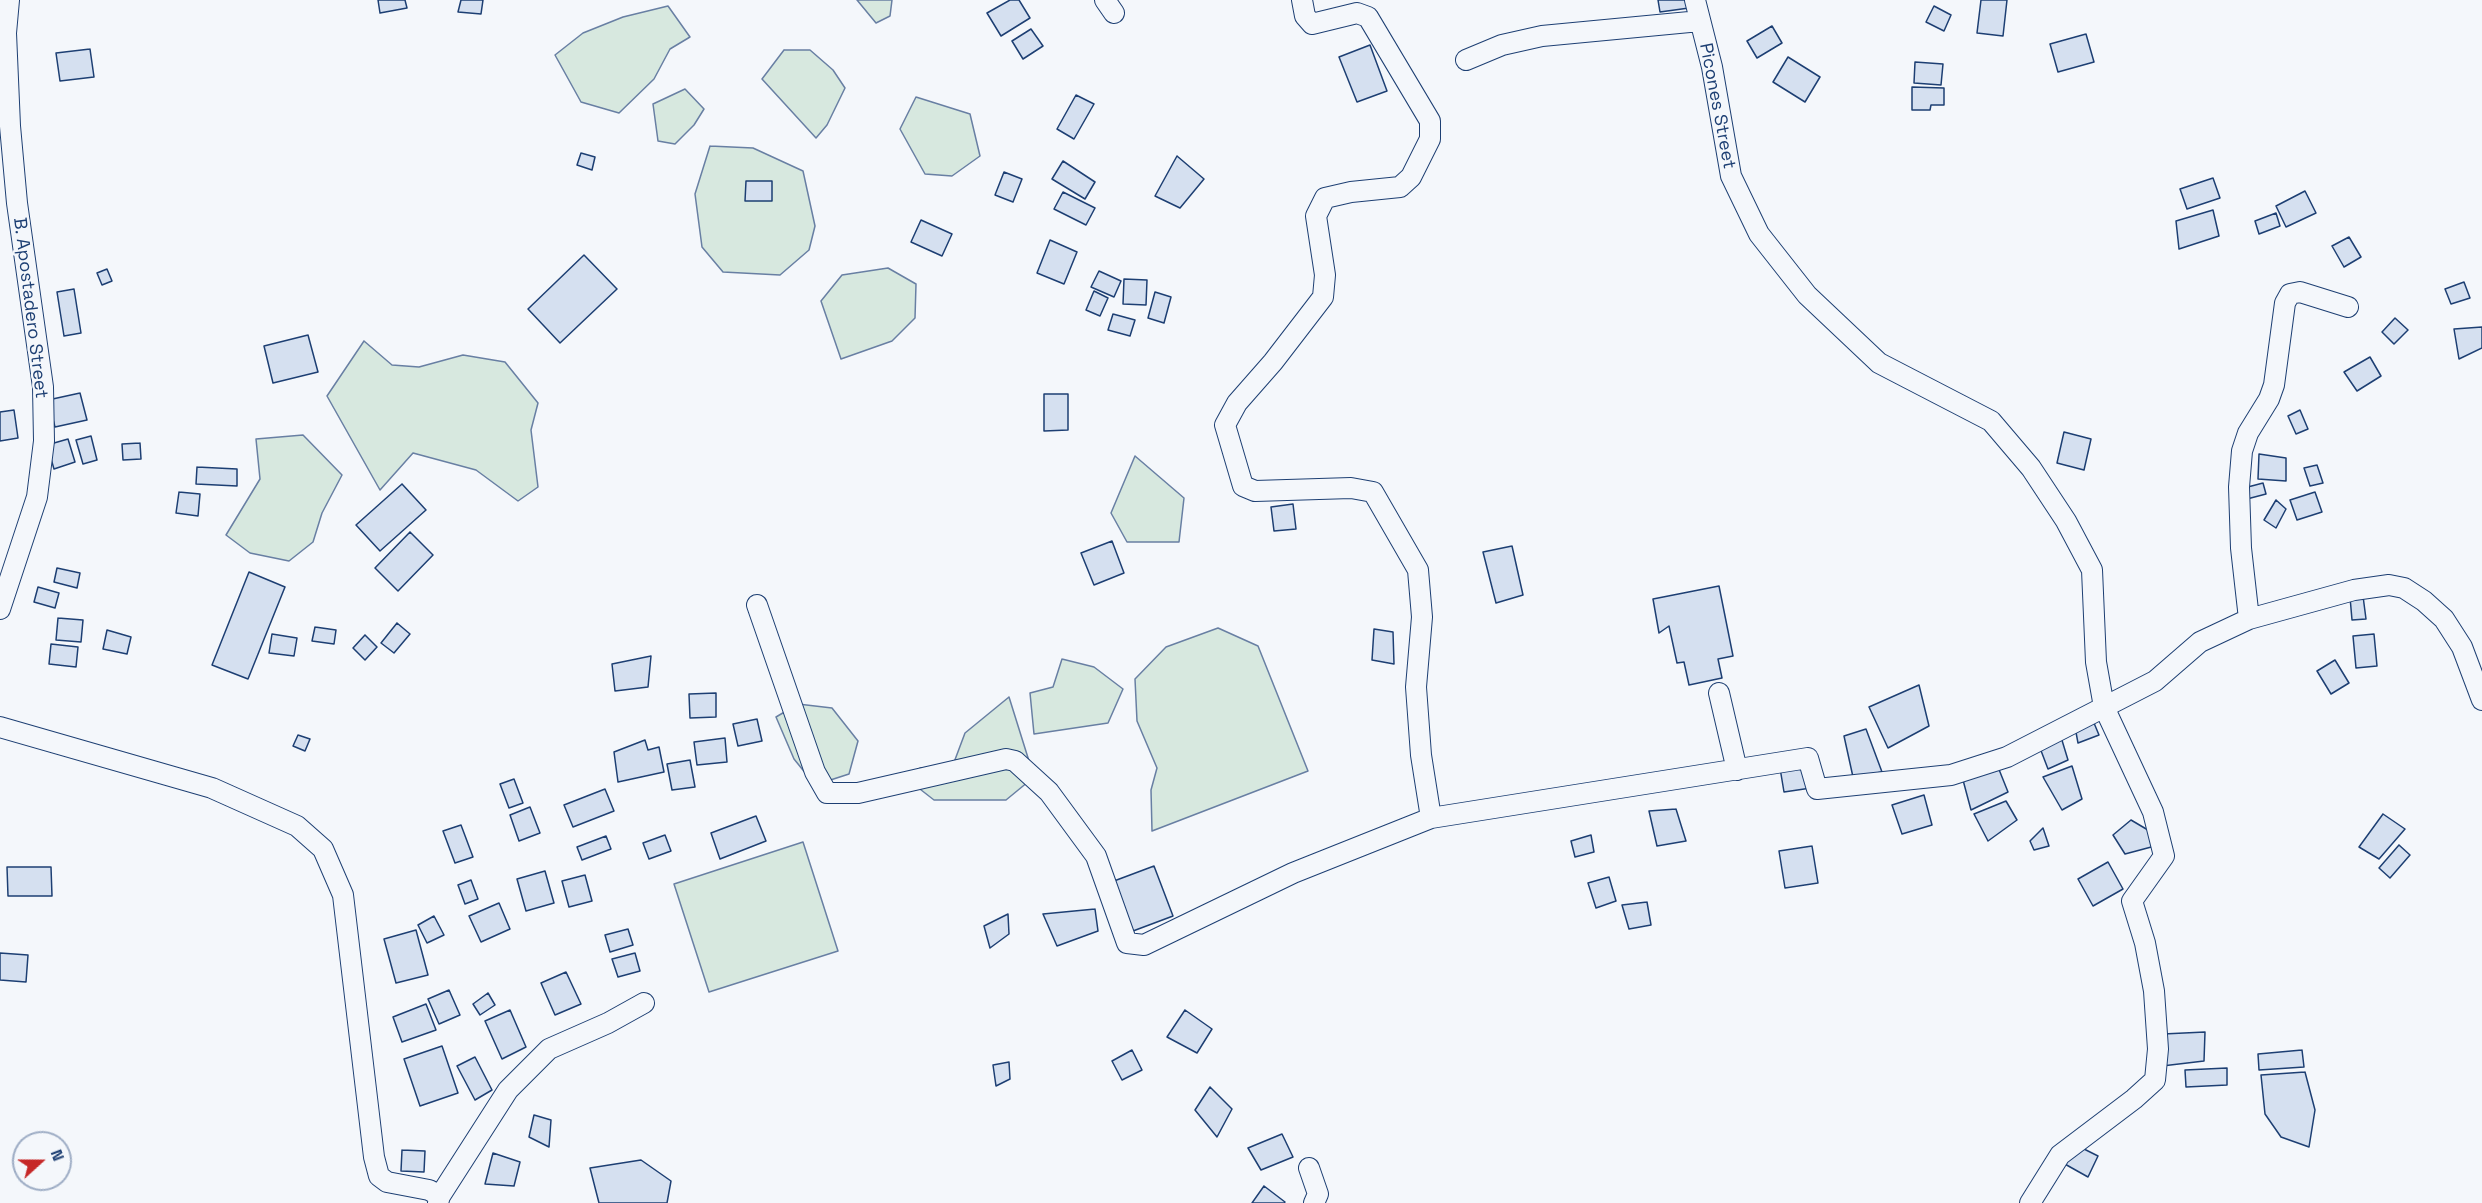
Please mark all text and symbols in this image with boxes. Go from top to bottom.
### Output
street label: Picones Street [1694,41,1740,171]
street label: B. Apostadero Street [8,216,52,400]
north arrow [12,1131,72,1191]
text: N [46,1146,69,1164]

